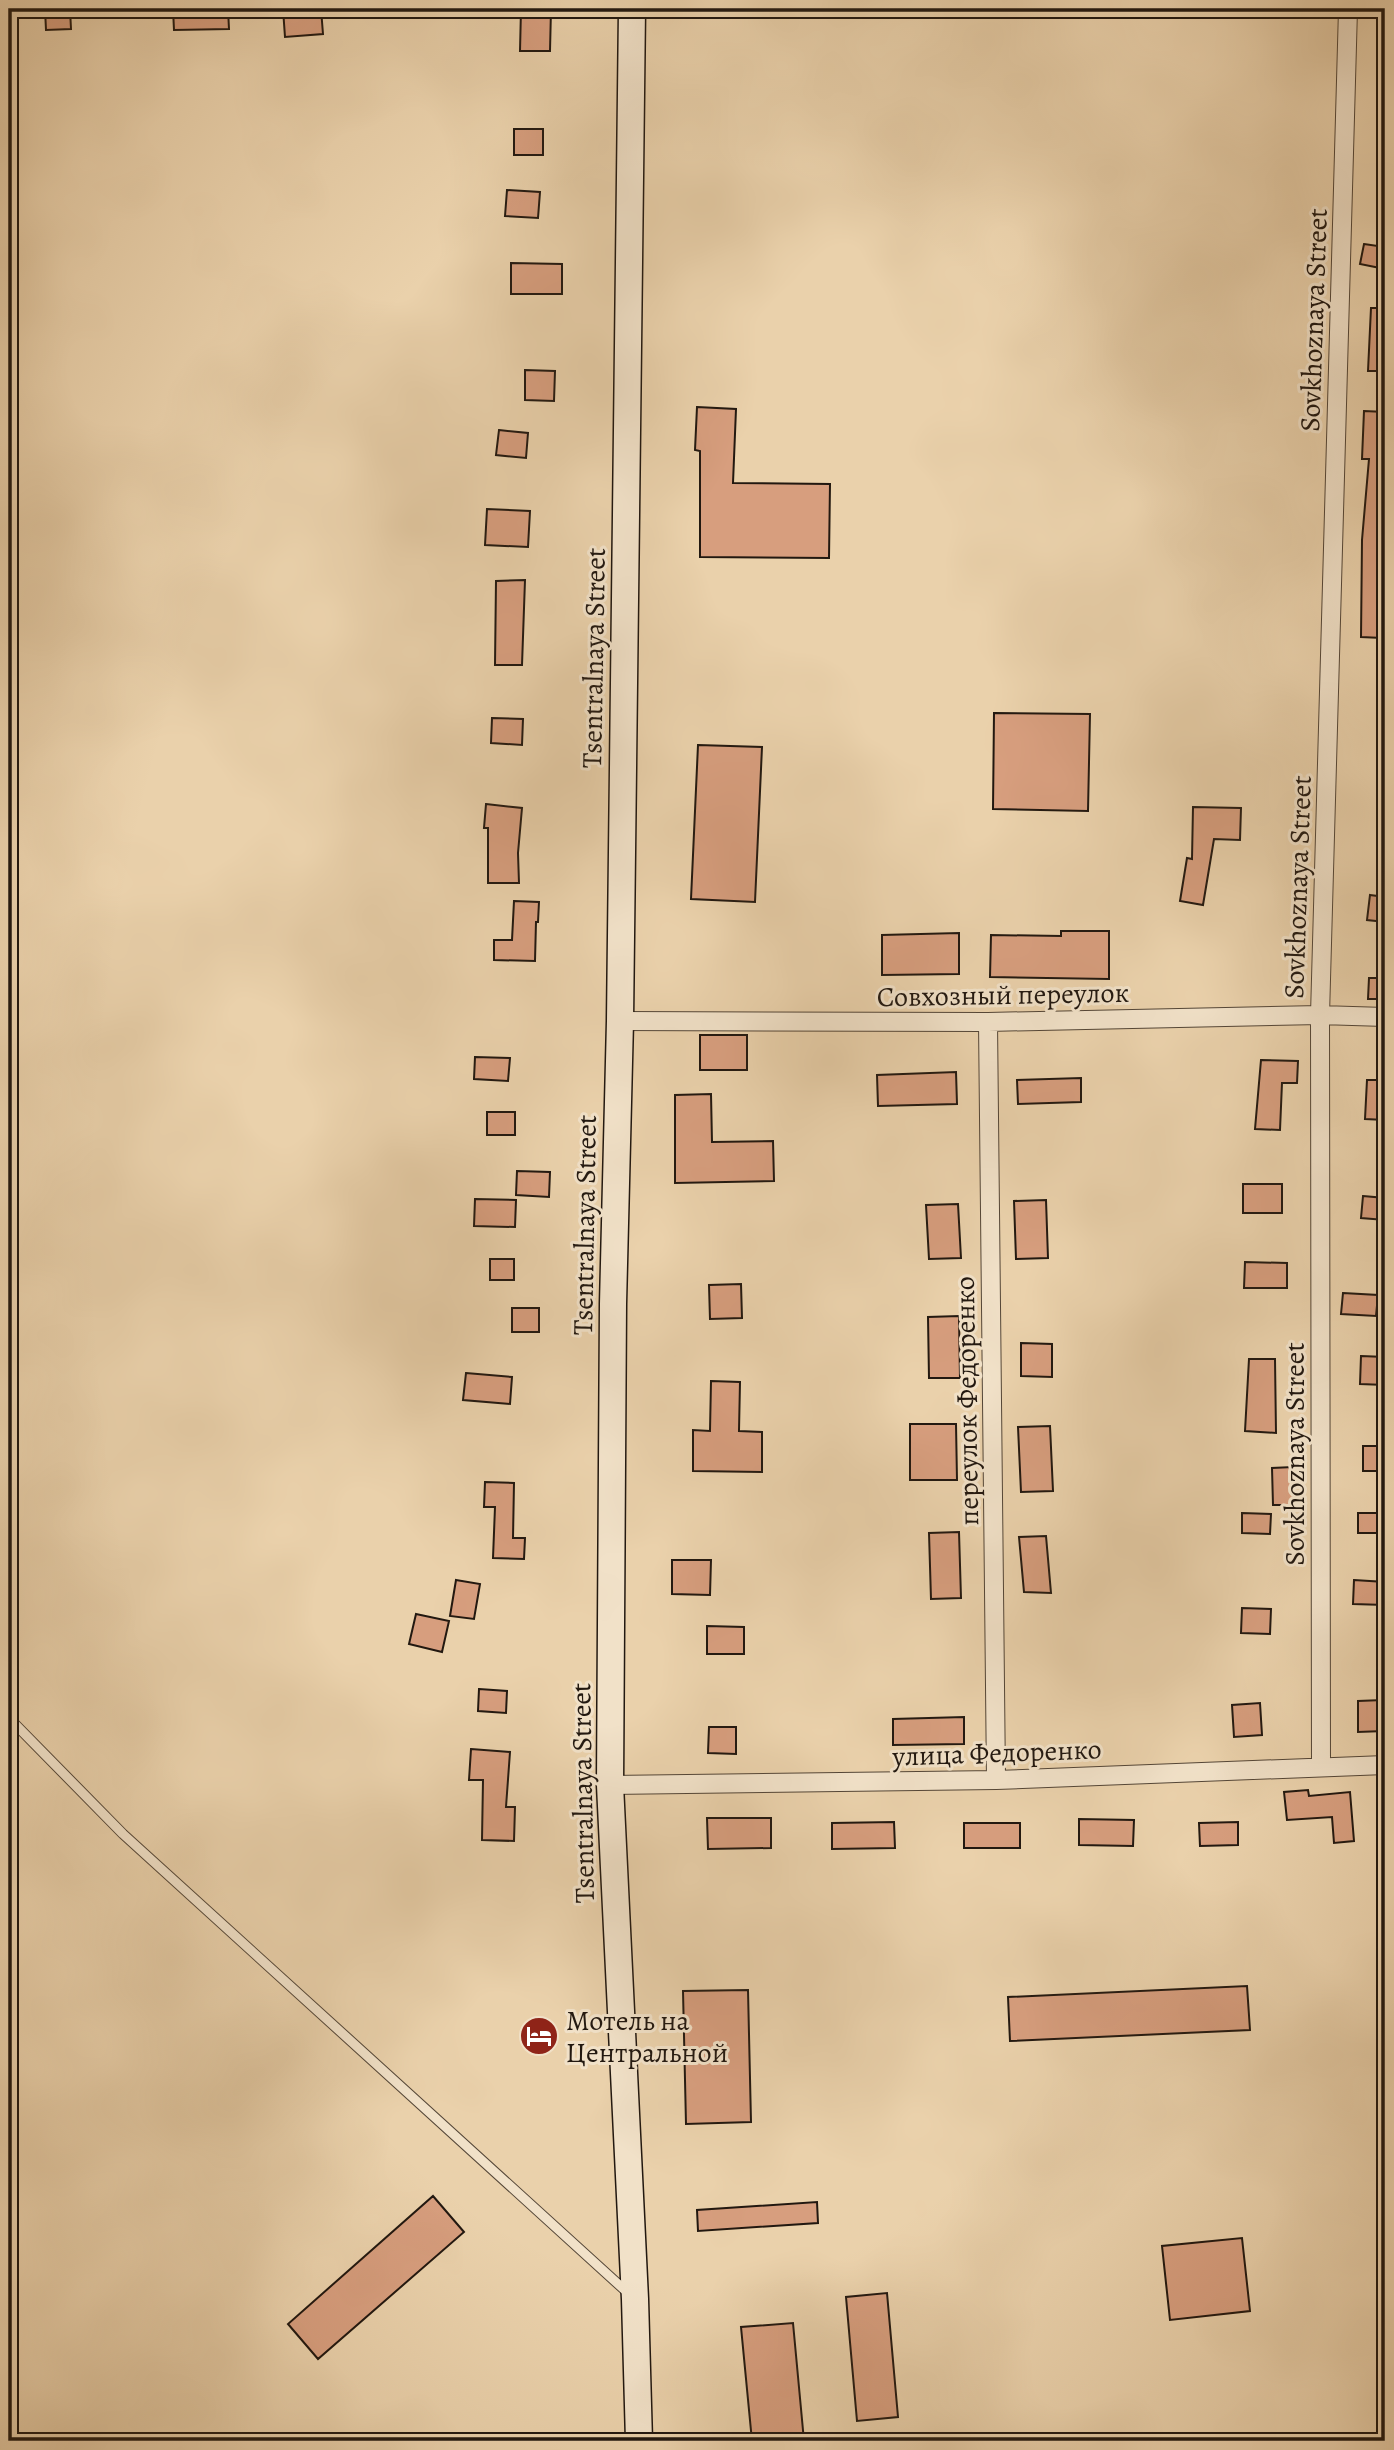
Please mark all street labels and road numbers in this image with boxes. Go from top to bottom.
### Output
street label: Sovkhoznaya Street [1291,208,1337,432]
street label: Tsentralnaya Street [573,548,615,768]
street label: Sovkhoznaya Street [1275,775,1321,999]
street label: Совхозный переулок [877,974,1129,1016]
street label: Tsentralnaya Street [564,1115,606,1335]
street label: переулок Федоренко [946,1276,988,1526]
street label: Sovkhoznaya Street [1276,1342,1314,1566]
street label: Tsentralnaya Street [562,1683,604,1903]
street label: улица Федоренко [891,1730,1102,1776]

